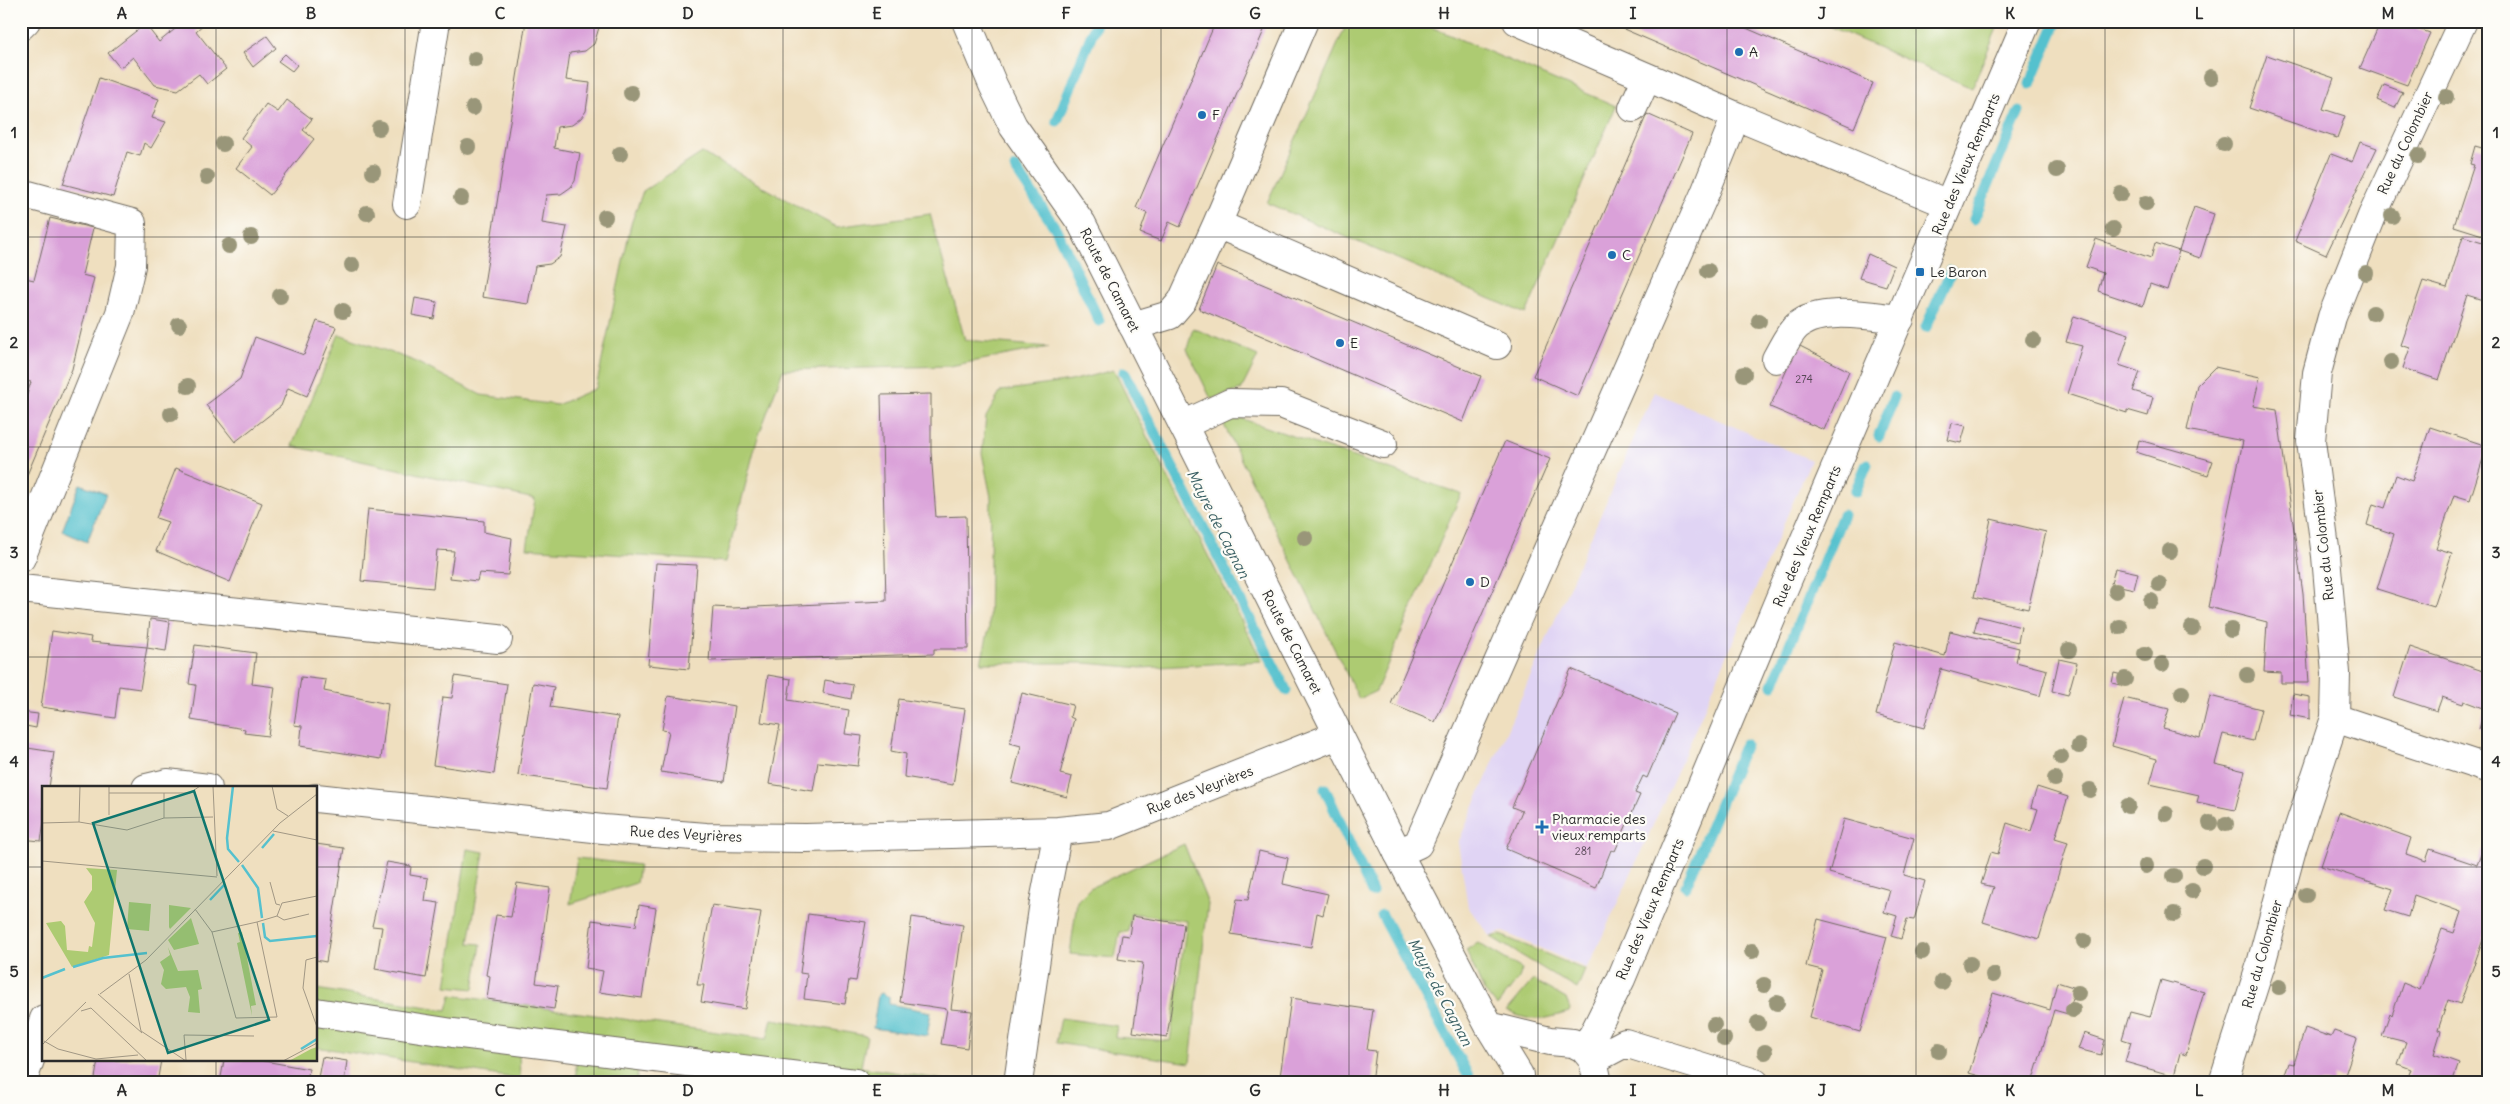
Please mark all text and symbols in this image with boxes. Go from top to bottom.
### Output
text: A [117,3,127,23]
text: B [306,3,317,23]
text: C [495,3,506,23]
text: D [682,3,694,23]
text: E [872,3,882,23]
text: F [1061,3,1071,23]
text: G [1249,3,1261,23]
text: H [1438,3,1450,23]
text: I [1630,3,1637,23]
text: J [1818,3,1827,23]
text: K [2005,3,2015,23]
text: L [2195,3,2204,23]
text: M [2382,3,2395,23]
place label: A [1749,43,1758,61]
marker: A [1733,46,1745,58]
street label: Rue du Colombier [2373,88,2437,198]
street label: Rue des Vieux Remparts [1928,90,2004,238]
place label: F [1212,106,1220,124]
marker: F [1196,109,1208,121]
text: 1 [11,122,17,142]
text: 1 [2493,122,2499,142]
street label: Route de Camaret [1076,225,1144,335]
place label: C [1622,246,1631,264]
marker: C [1606,249,1618,261]
place label: Le Baron [1930,263,1987,281]
marker: Le Baron [1914,266,1926,278]
text: 2 [10,332,19,352]
text: 2 [2492,332,2501,352]
place label: E [1350,334,1358,352]
marker: E [1334,337,1346,349]
house number: 274 [1795,372,1813,386]
street label: Rue des Vieux Remparts [1769,462,1845,610]
water label: Mayre de Cagnan [1183,466,1254,582]
street label: Rue du Colombier [2308,488,2338,602]
text: 3 [9,542,19,562]
text: 3 [2491,542,2501,562]
place label: D [1480,573,1490,591]
marker: D [1464,576,1476,588]
street label: Route de Camaret [1258,587,1326,697]
text: 4 [9,751,19,771]
text: 4 [2491,751,2501,771]
street label: Rue des Veyrières [1144,761,1256,819]
inset map [42,786,318,1062]
place label: Pharmacie des vieux remparts [1552,810,1646,844]
marker: Pharmacie des vieux remparts [1536,821,1548,833]
street label: Rue des Veyrières [629,822,743,846]
street label: Rue des Vieux Remparts [1612,835,1688,983]
house number: 281 [1575,844,1591,858]
street label: Rue du Colombier [2238,897,2286,1010]
water label: Mayre de Cagnan [1404,935,1477,1049]
text: 5 [9,961,19,981]
text: 5 [2491,961,2501,981]
text: A [117,1080,127,1100]
text: B [306,1080,317,1100]
text: C [495,1080,506,1100]
text: D [682,1080,694,1100]
text: E [872,1080,882,1100]
text: F [1061,1080,1071,1100]
text: G [1249,1080,1261,1100]
text: H [1438,1080,1450,1100]
text: I [1630,1080,1637,1100]
text: J [1818,1080,1827,1100]
text: K [2005,1080,2015,1100]
text: L [2195,1080,2204,1100]
text: M [2382,1080,2395,1100]

